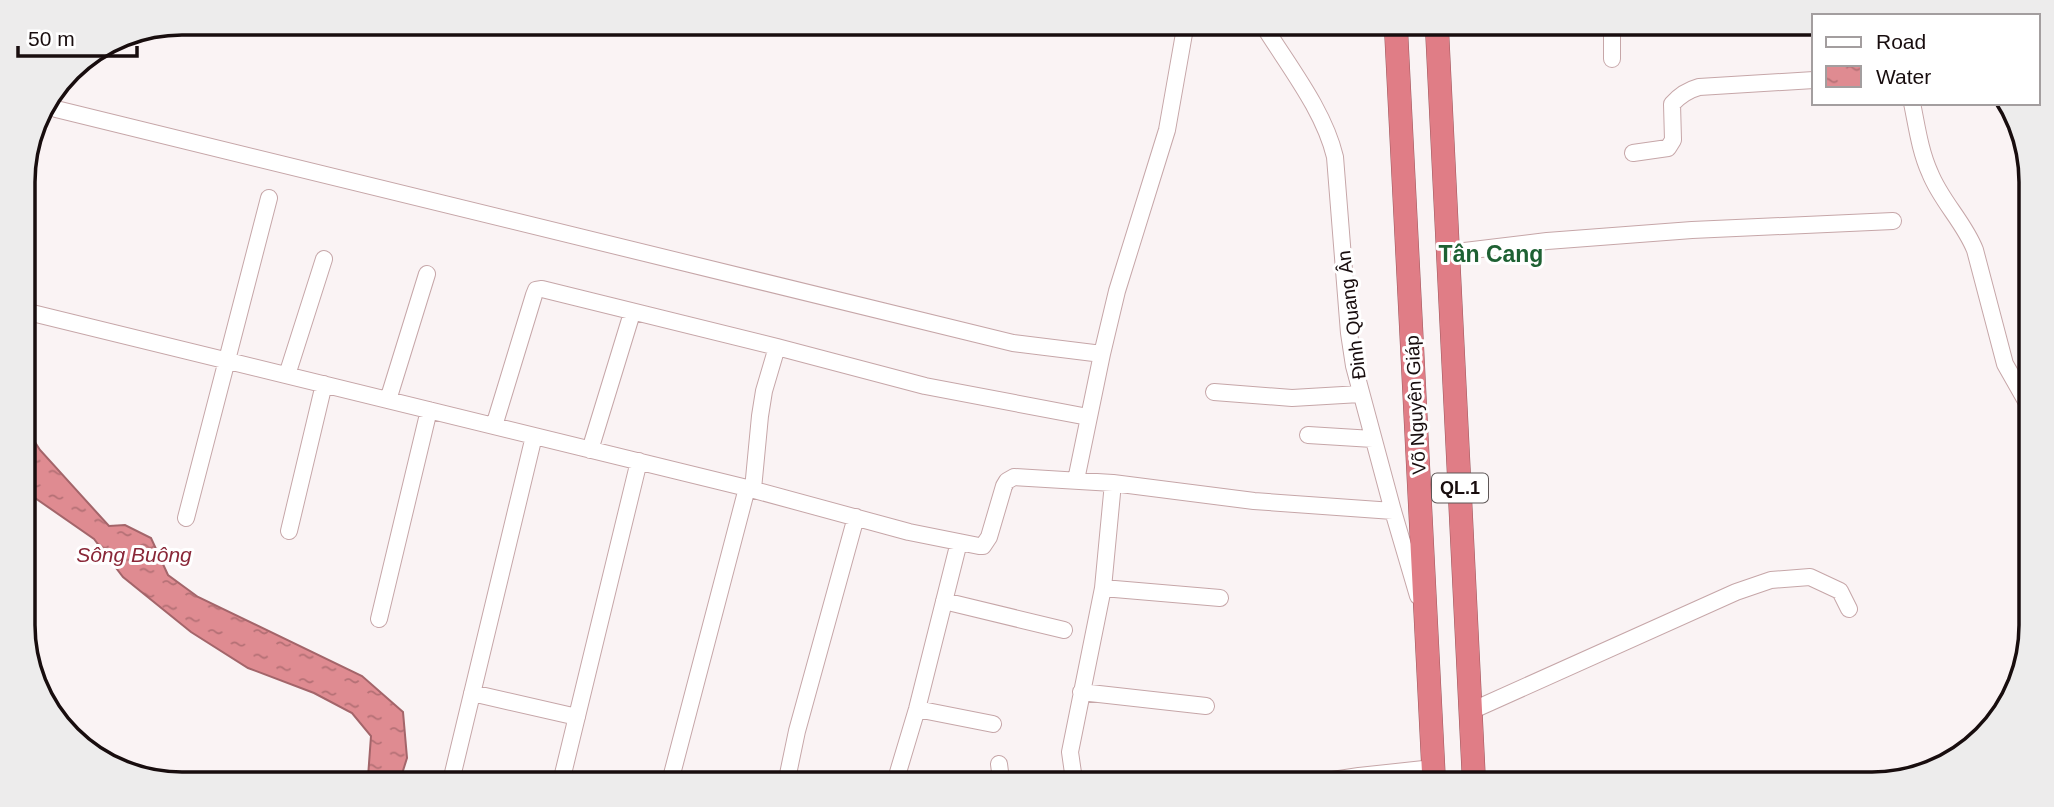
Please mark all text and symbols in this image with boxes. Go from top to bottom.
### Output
scale bar [18,14,136,58]
legend [1812,14,2040,105]
text: 50 m [28,27,75,50]
text: Road [1876,30,1926,53]
text: Water [1876,65,1931,88]
district label: Tân Cang [1439,241,1543,267]
street label: Đinh Quang Ân [1333,249,1370,381]
street label: Võ Nguyên Giáp [1401,335,1430,475]
road number: QL.1 [1432,474,1488,502]
water label: Sông Buông [76,543,192,566]

